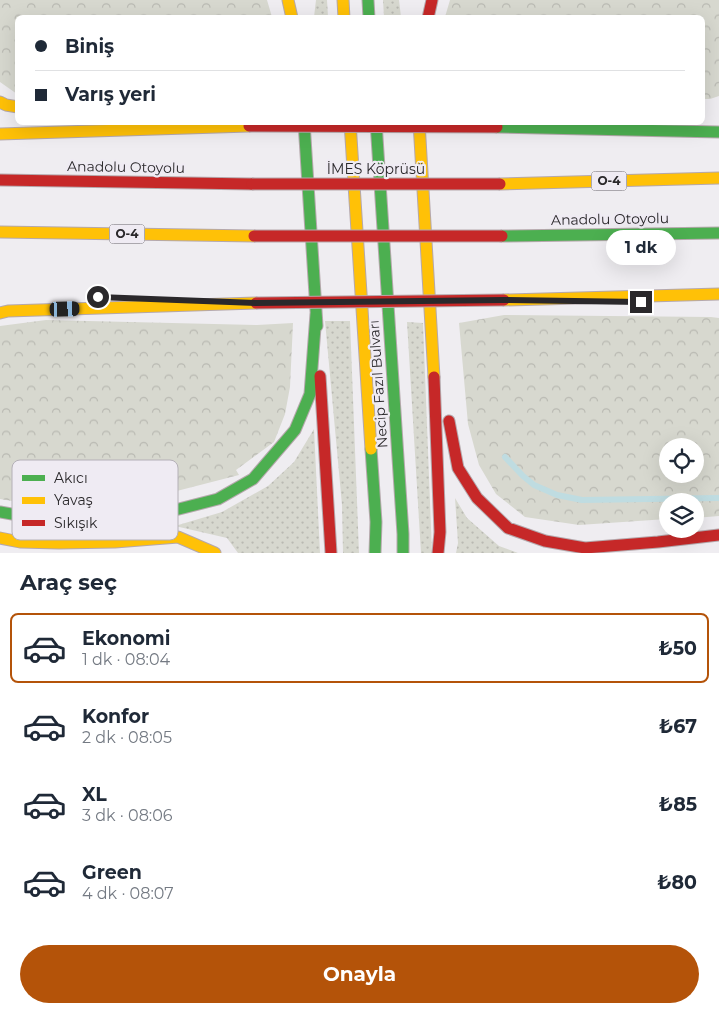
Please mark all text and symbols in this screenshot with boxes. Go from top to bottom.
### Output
text: Biniş [65,35,114,58]
text: Varış yeri [65,83,156,106]
street label: Anadolu Otoyolu [67,157,185,177]
street label: İMES Köprüsü [327,160,425,178]
road number: O-4 [592,172,626,190]
street label: Anadolu Otoyolu [551,209,669,229]
road number: O-4 [110,224,144,243]
callout: 1 dk [606,230,676,264]
text: 1 dk [625,238,657,257]
route start [87,286,109,308]
route end [630,291,652,313]
car [49,301,80,317]
street label: Necip Fazıl Bulvarı [365,319,391,449]
map controls [659,438,704,538]
button: locate [659,438,704,483]
legend [12,460,178,540]
text: Akıcı [54,469,88,487]
text: Yavaş [54,491,93,509]
button: layers [659,493,704,538]
text: Sıkışık [54,514,98,532]
text: Araç seç [20,569,117,596]
icon: car [22,626,67,671]
text: Ekonomi [82,627,171,650]
text: ₺50 [659,637,697,660]
text: 1 dk · 08:04 [82,650,170,669]
icon: car [22,704,67,749]
text: Konfor [82,705,149,728]
text: ₺67 [659,715,697,738]
text: 2 dk · 08:05 [82,728,172,747]
icon: car [22,782,67,827]
text: XL [82,783,107,806]
text: ₺85 [659,793,697,816]
text: 3 dk · 08:06 [82,806,173,825]
icon: car [22,860,67,905]
text: Green [82,861,142,884]
text: ₺80 [657,871,697,894]
text: 4 dk · 08:07 [82,884,174,903]
button: Onayla [20,945,699,1003]

